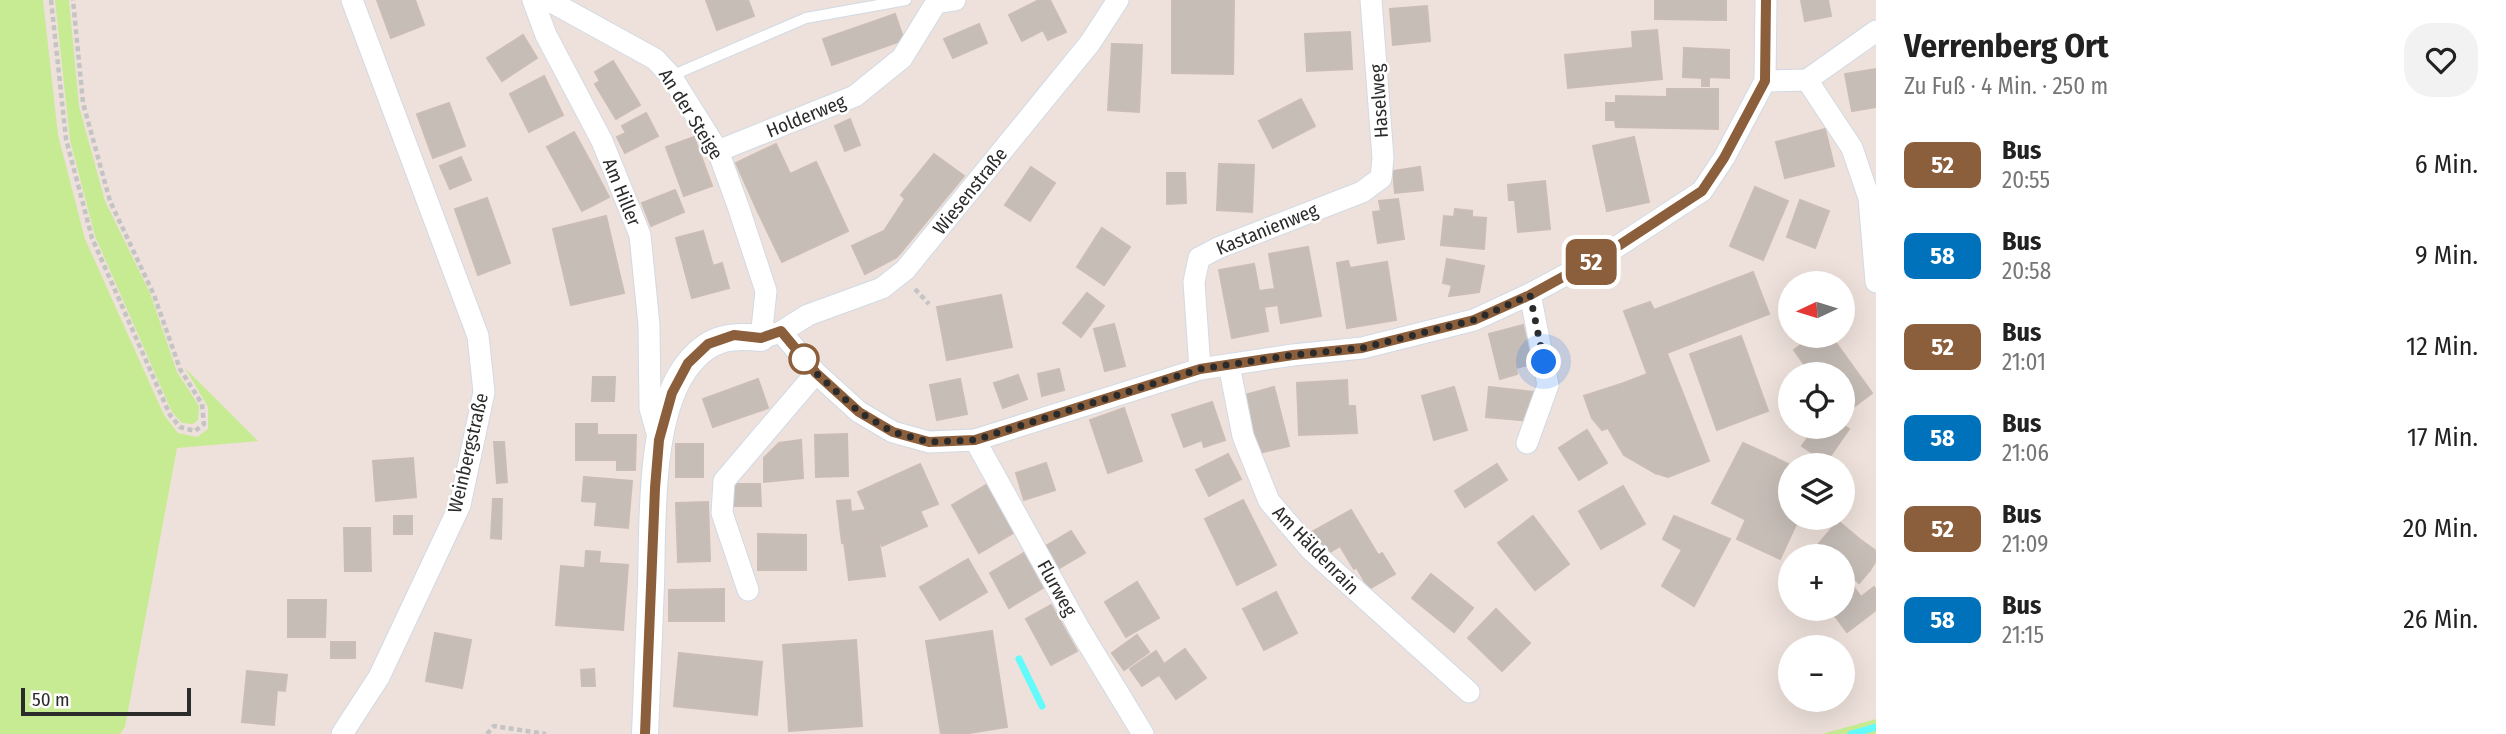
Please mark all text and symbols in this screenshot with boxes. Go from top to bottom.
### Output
button: heart [2404,23,2478,97]
text: Verrenberg Ort [1904,26,2109,66]
street label: Haselweg [1365,63,1393,139]
street label: An der Steige [654,64,728,164]
text: Zu Fuß · 4 Min. · 250 m [1904,72,2108,100]
street label: Holderweg [763,90,849,142]
text: Bus [2002,135,2041,166]
street label: Wiesenstraße [928,143,1012,239]
text: 6 Min. [2415,149,2478,180]
text: 52 [1931,151,1954,179]
street label: Am Hiller [598,155,646,230]
text: 20:55 [2002,166,2050,194]
street label: Kastanienweg [1213,198,1321,260]
text: Bus [2002,226,2041,257]
line badge: 52 [1560,239,1622,285]
text: 9 Min. [2415,240,2478,271]
text: 58 [1930,242,1955,270]
text: 52 [1580,248,1602,276]
text: 20:58 [2002,257,2051,285]
north arrow [1778,271,1855,348]
map controls [1778,271,1855,712]
text: Bus [2002,317,2041,348]
text: 12 Min. [2406,331,2478,362]
text: 52 [1931,333,1954,361]
unlabelled marker [789,344,819,374]
your location [1526,344,1561,379]
text: 21:01 [2002,348,2046,376]
button: locate [1778,362,1855,439]
street label: Weinbergstraße [443,391,493,515]
text: Bus [2002,408,2041,439]
text: 17 Min. [2407,422,2478,453]
text: 58 [1930,424,1955,452]
text: 21:06 [2002,439,2049,467]
button: layers [1778,453,1855,530]
text: Bus [2002,499,2041,530]
street label: Am Häldenrain [1268,501,1364,599]
text: 20 Min. [2403,513,2478,544]
text: 52 [1931,515,1954,543]
text: 21:09 [2002,530,2048,558]
button: + [1778,544,1855,621]
street label: Flurweg [1032,556,1082,620]
text: Bus [2002,590,2041,621]
text: 26 Min. [2403,604,2478,635]
text: 58 [1930,606,1955,634]
text: 21:15 [2002,621,2044,649]
button: − [1778,635,1855,712]
scale bar [21,685,191,717]
text: 50 m [32,688,70,711]

